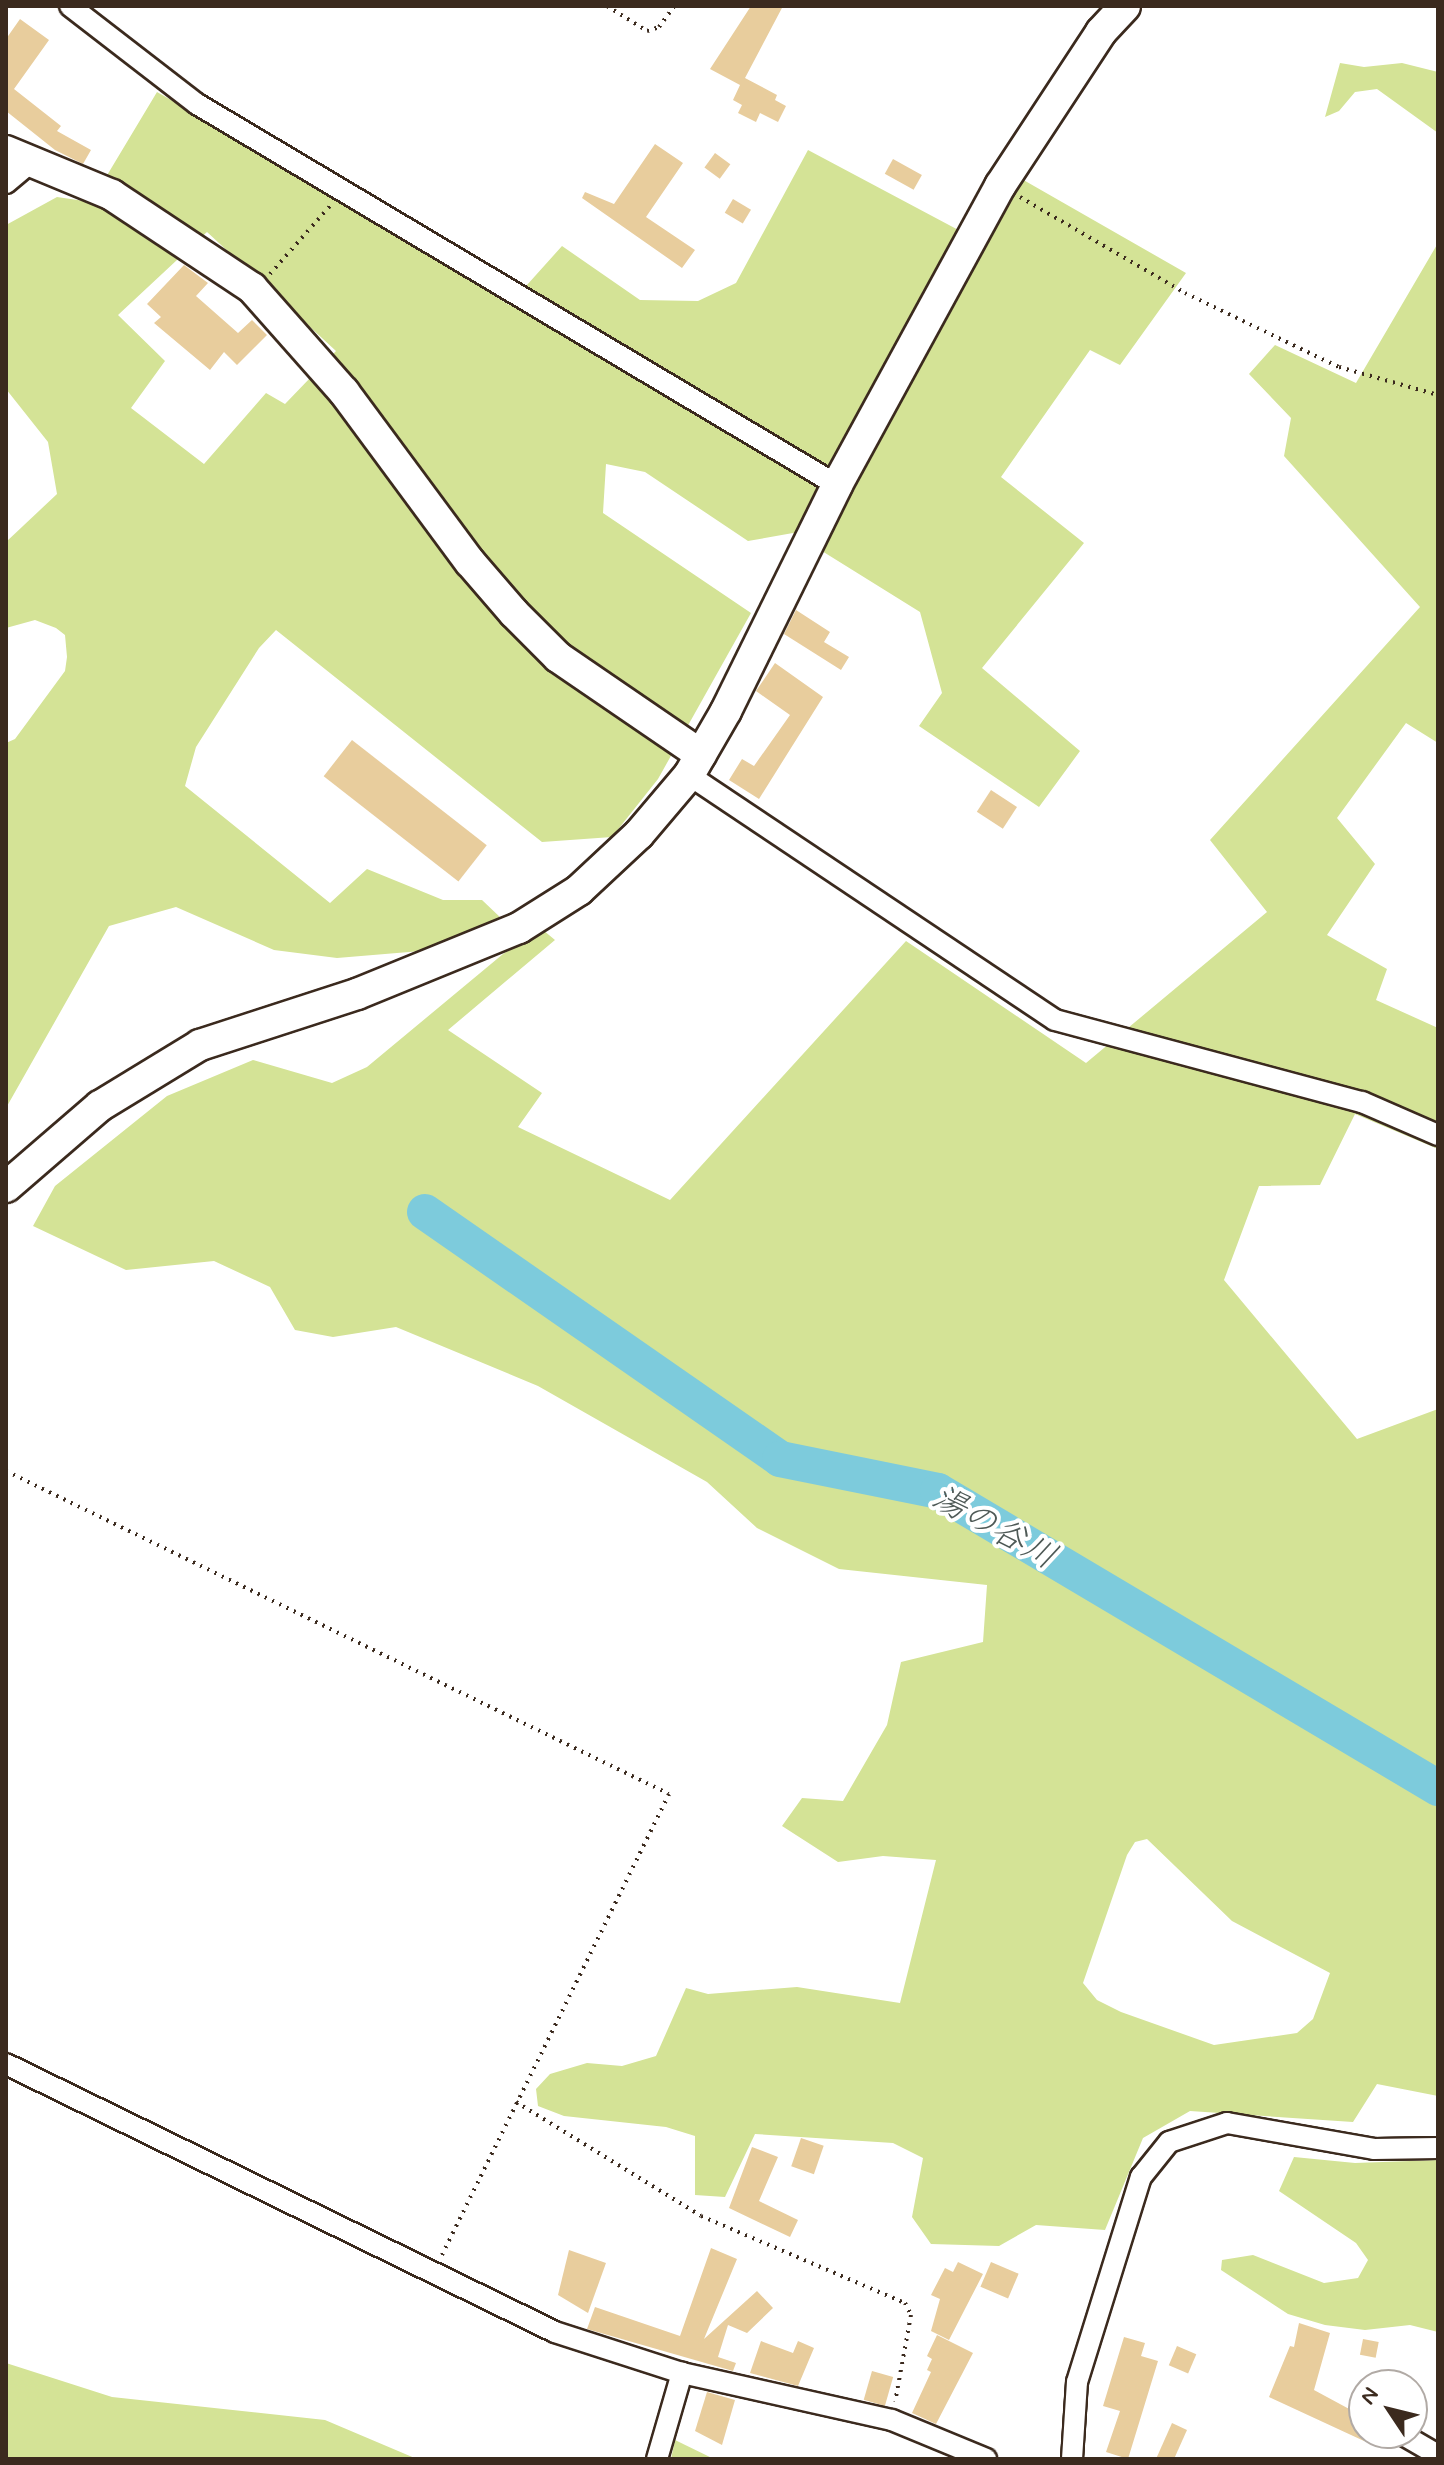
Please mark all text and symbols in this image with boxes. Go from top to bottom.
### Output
water label: 湯の谷川 [925,1477,1063,1579]
north arrow [1348,2369,1428,2449]
text: N [1354,2382,1386,2410]

